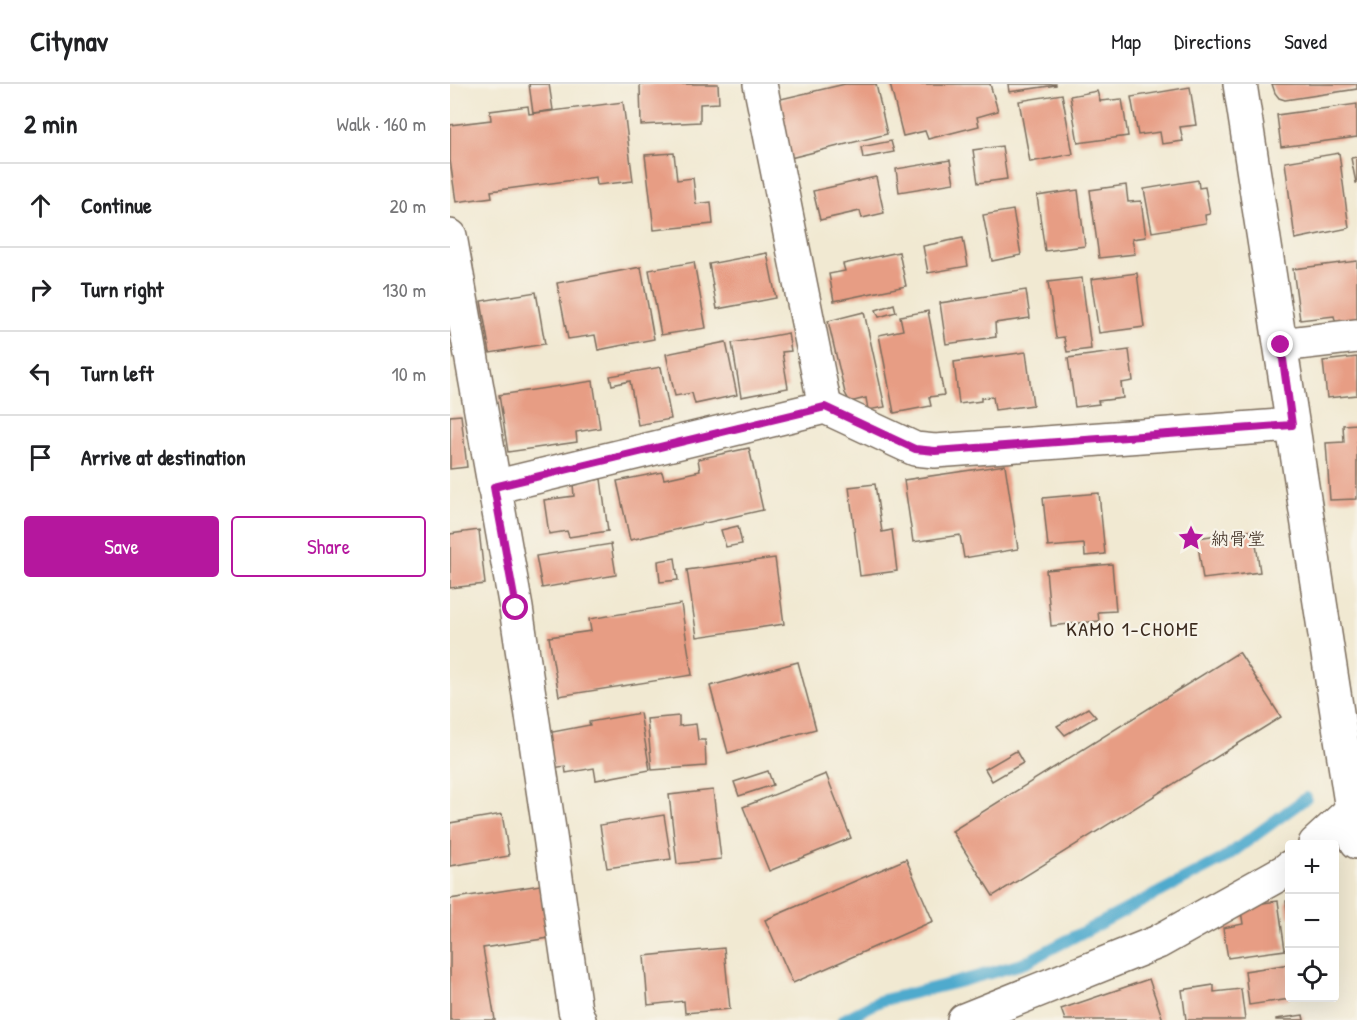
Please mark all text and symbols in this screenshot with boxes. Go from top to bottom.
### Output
text: Citynav [30,22,108,60]
text: Map [1111,27,1141,56]
text: Directions [1174,27,1251,56]
text: Saved [1284,27,1327,56]
text: 2 min [24,106,77,141]
text: Walk · 160 m [337,110,426,137]
icon: ahead [24,189,57,222]
text: Continue [81,190,152,220]
text: 20 m [389,192,426,219]
icon: right [24,273,57,306]
text: Turn right [81,274,164,304]
text: 130 m [383,276,426,303]
route end [1267,331,1293,357]
icon: left [24,357,57,390]
text: Turn left [81,358,154,388]
text: 10 m [392,360,426,387]
icon: arrive [24,441,57,474]
text: Arrive at destination [81,442,246,472]
button: Save [24,516,219,577]
button: Share [231,516,426,577]
place icon: 納骨堂 [1176,523,1206,553]
place label: 納骨堂 [1211,526,1265,551]
route start [502,594,528,620]
district label: KAMO 1-CHOME [1066,615,1200,642]
map controls [1285,840,1339,1002]
button: + [1285,840,1339,894]
button: − [1285,894,1339,948]
button: locate [1285,948,1339,1002]

